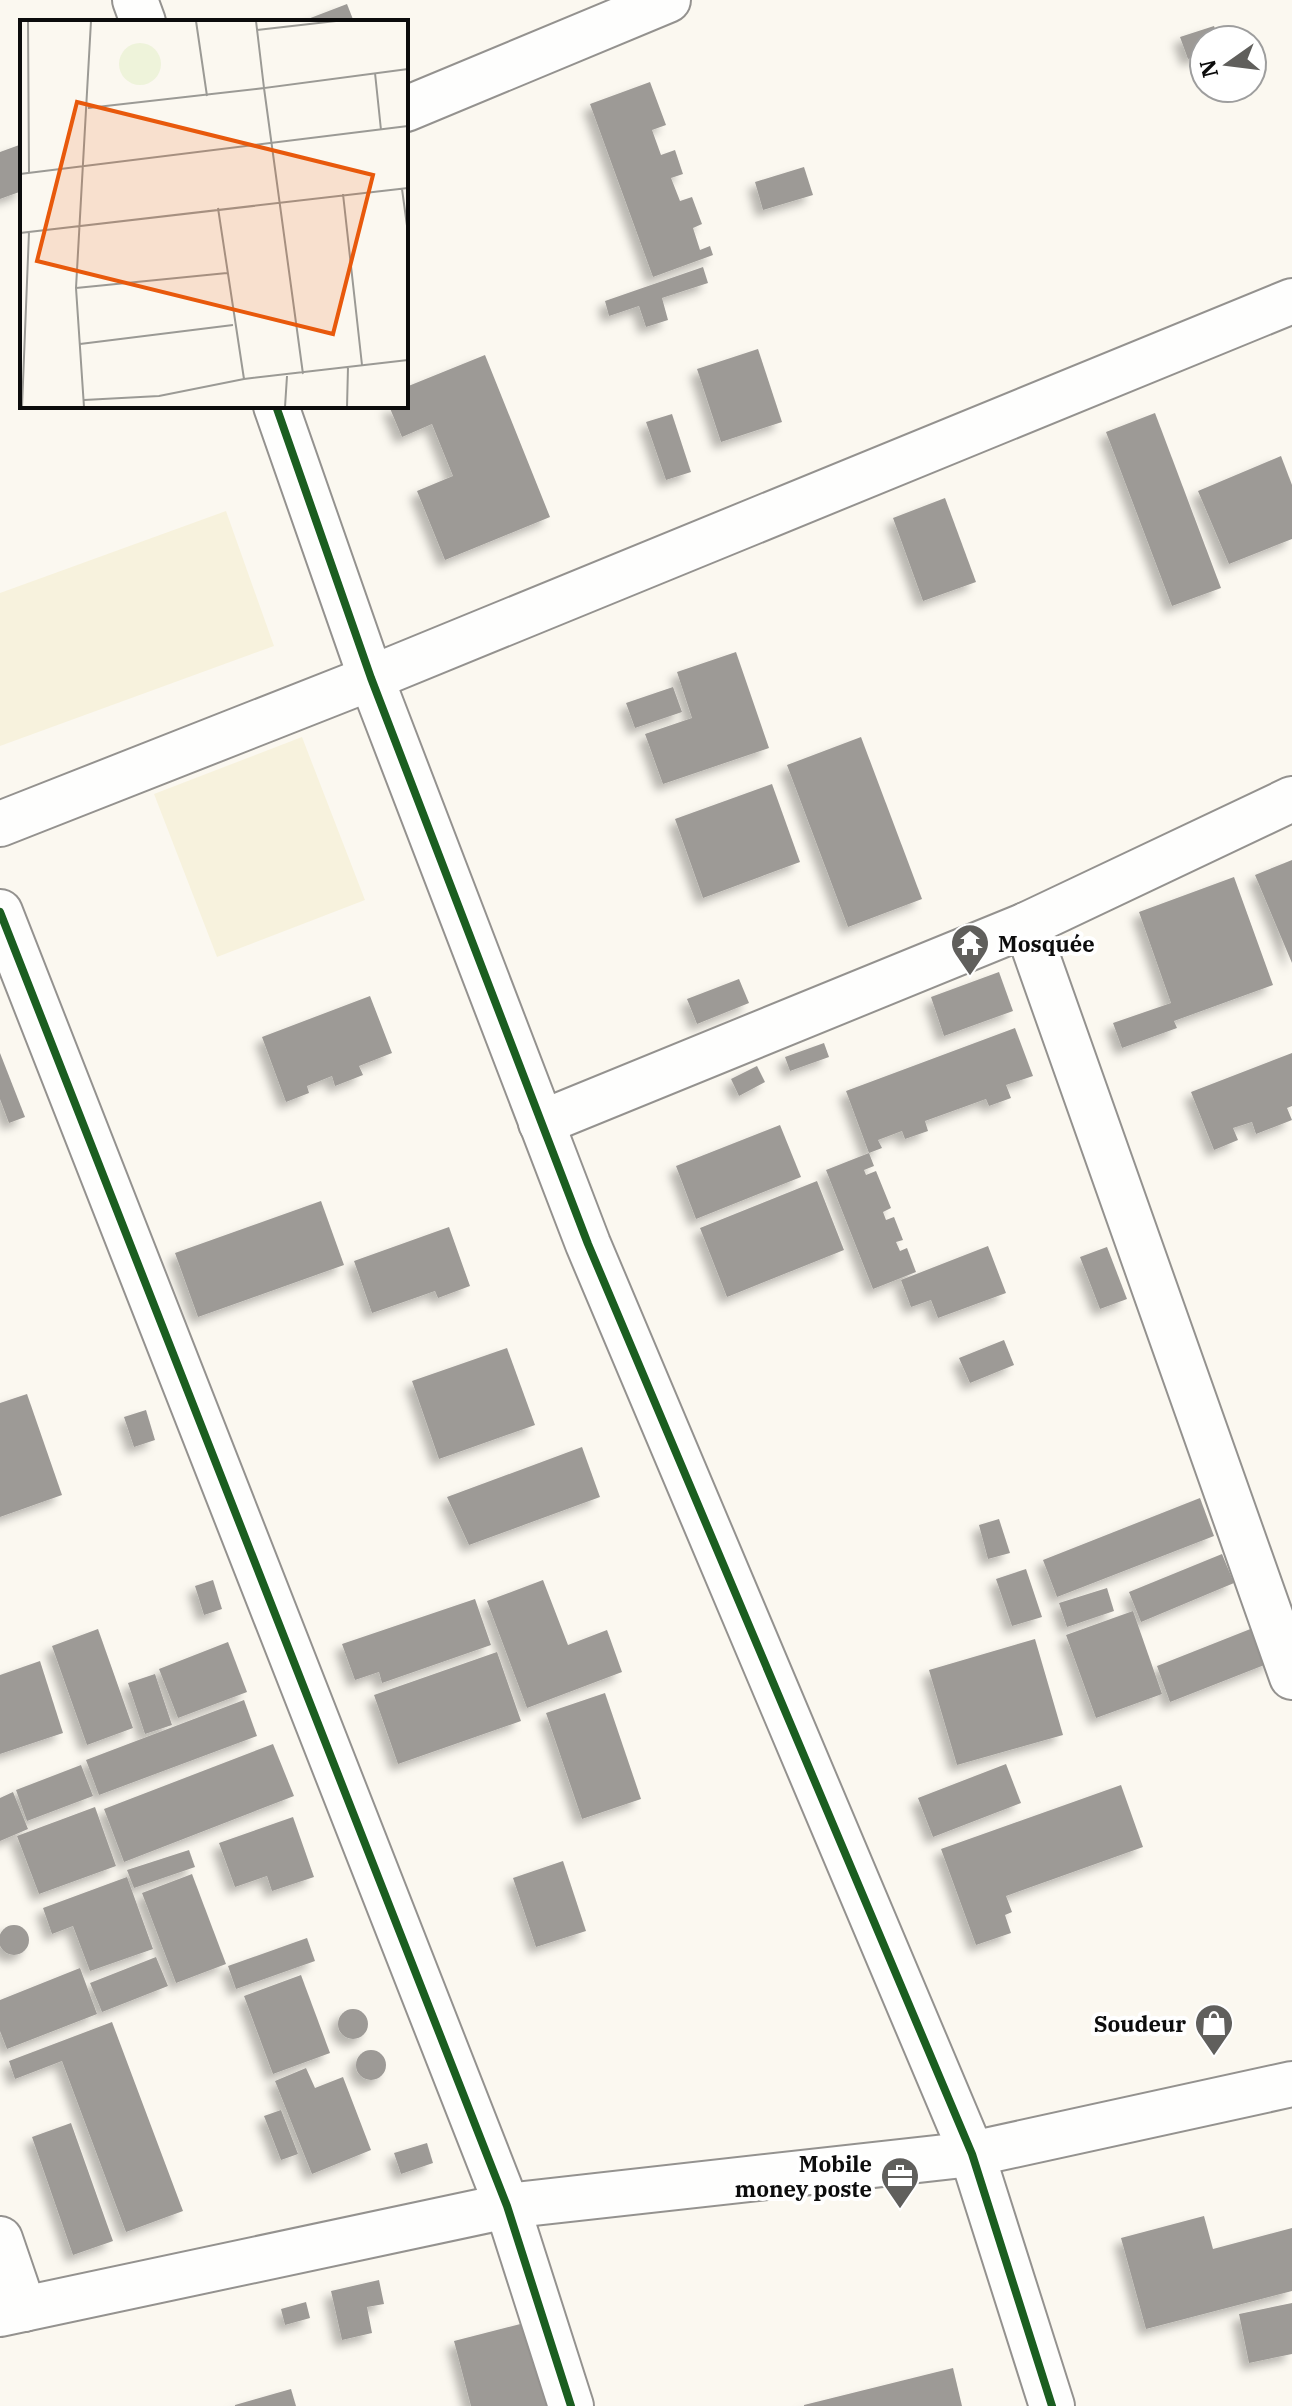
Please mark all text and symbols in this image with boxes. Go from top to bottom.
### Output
inset map [20,20,408,408]
north arrow [1188,24,1268,104]
text: N [1192,57,1224,81]
temple icon: Mosquée [949,922,991,977]
place label: Mosquée [998,929,1095,958]
shop icon: Soudeur [1193,2002,1235,2057]
place label: Soudeur [1094,2009,1186,2038]
place label: Mobile money poste [735,2149,872,2203]
office icon: Mobile money poste [879,2155,921,2210]

